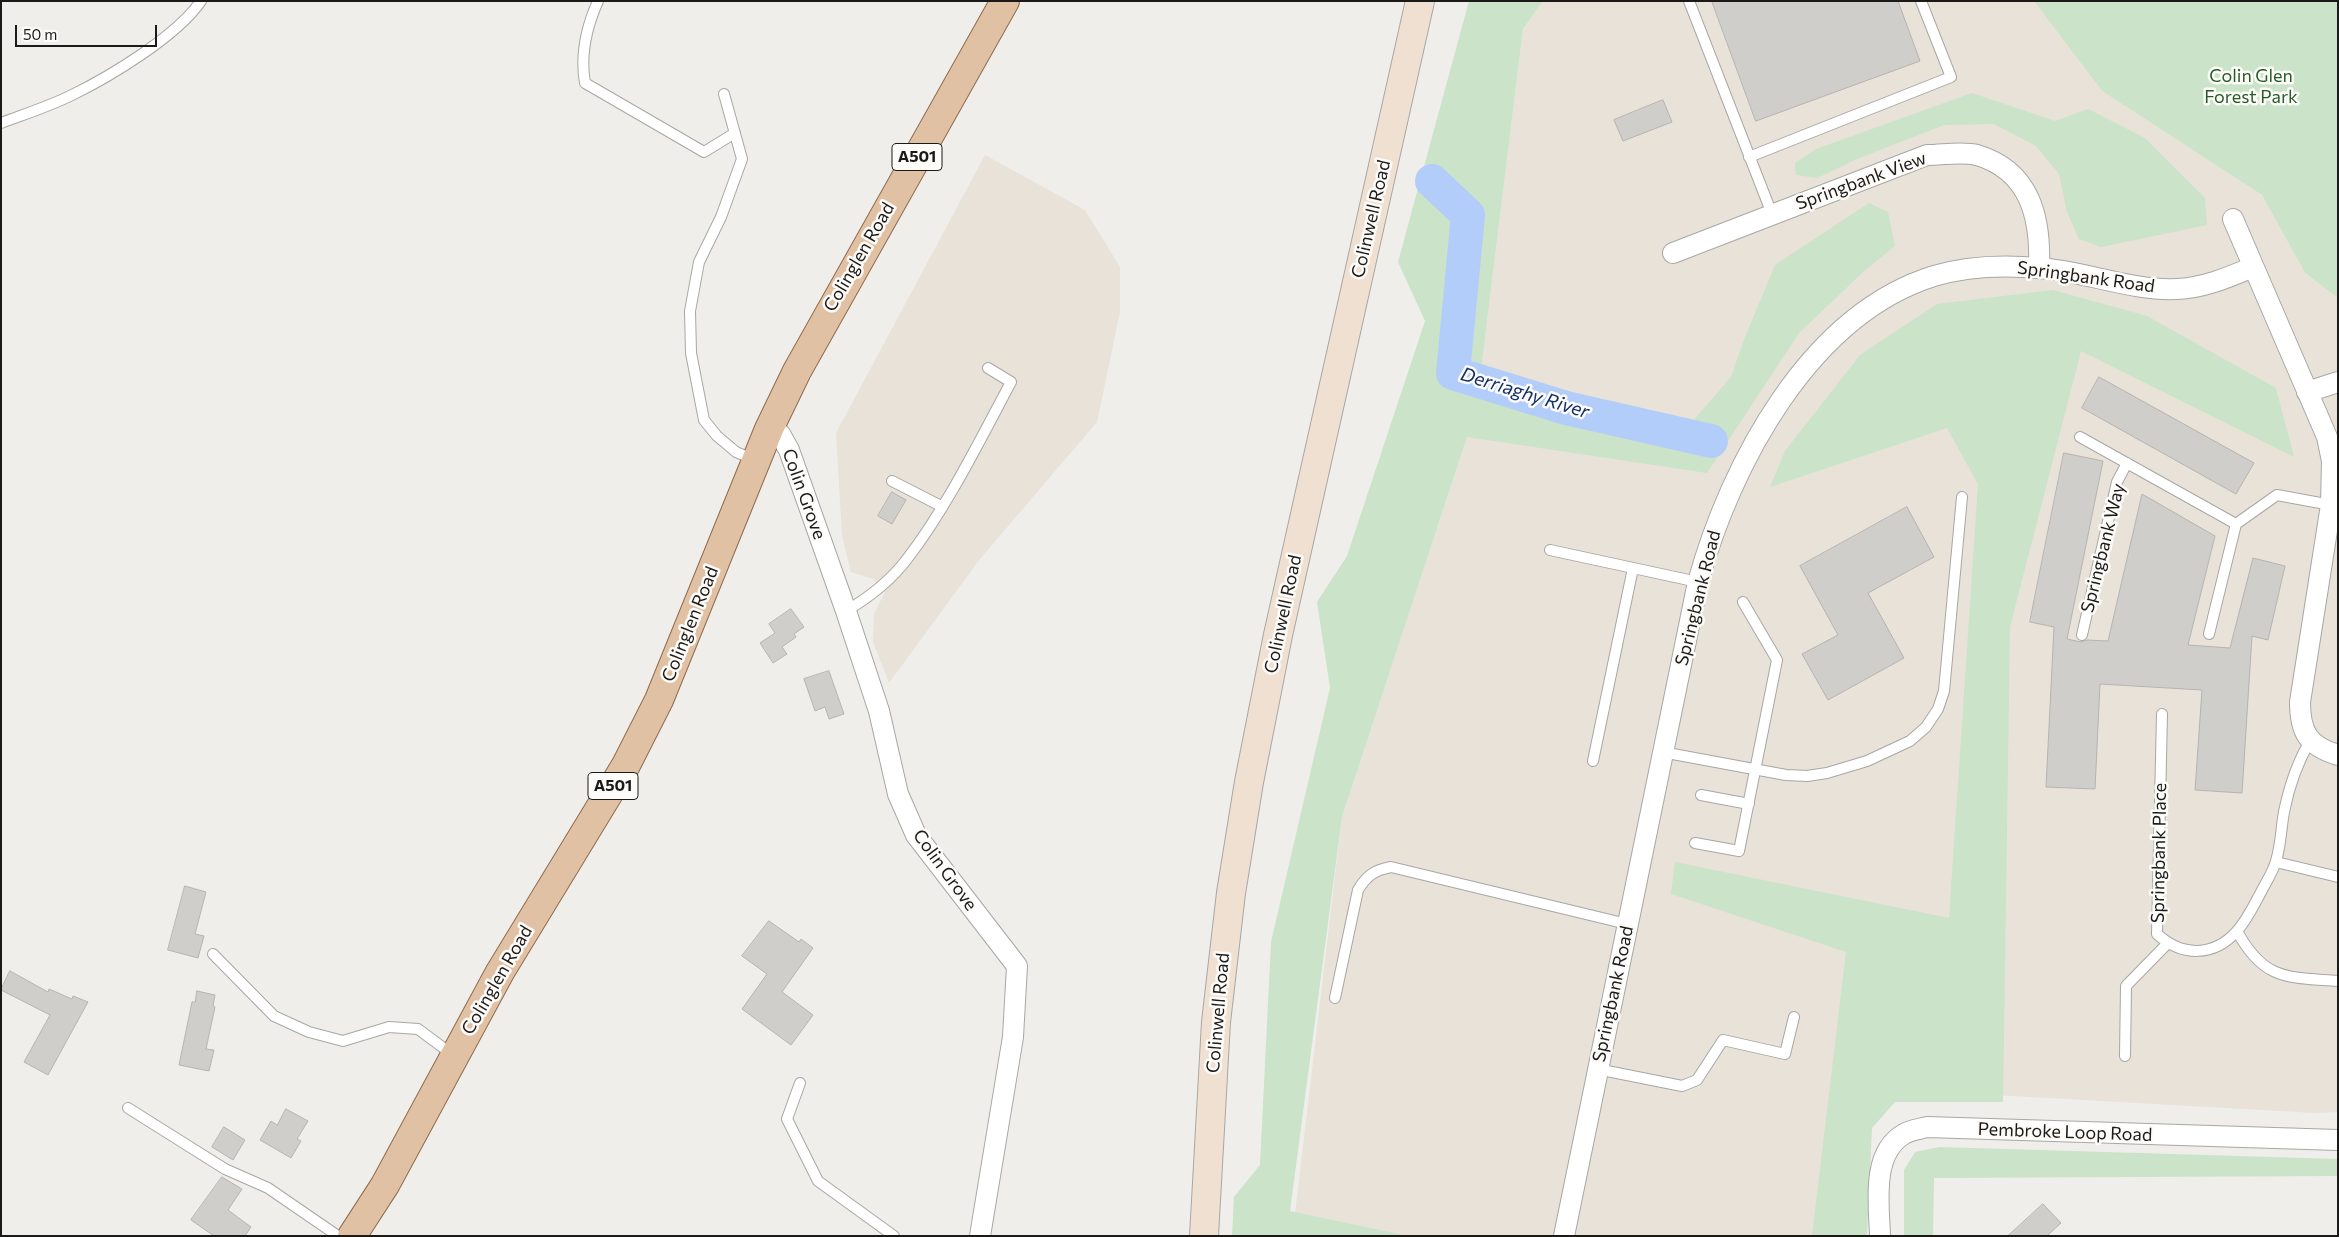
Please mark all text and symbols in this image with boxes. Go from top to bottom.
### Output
scale bar [18,15,160,47]
text: 50 m [23,25,57,43]
park label: Colin Glen Forest Park [2204,65,2298,108]
road number: A501 [892,144,942,170]
street label: Springbank View [1793,147,1929,215]
street label: Colinwell Road [1347,158,1395,280]
street label: Colinglen Road [819,199,899,315]
street label: Springbank Road [2016,257,2156,297]
water label: Derriaghy River [1458,363,1592,423]
street label: Colin Grove [778,446,830,542]
street label: Springbank Way [2076,481,2130,615]
street label: Springbank Road [1671,528,1725,668]
street label: Colinwell Road [1260,553,1306,675]
street label: Colinglen Road [657,563,723,685]
road number: A501 [588,772,638,799]
street label: Springbank Place [2147,783,2171,923]
street label: Colin Grove [908,825,982,915]
street label: Colinglen Road [457,922,537,1038]
street label: Springbank Road [1588,924,1638,1064]
street label: Colinwell Road [1202,952,1234,1074]
street label: Pembroke Loop Road [1977,1118,2153,1146]

